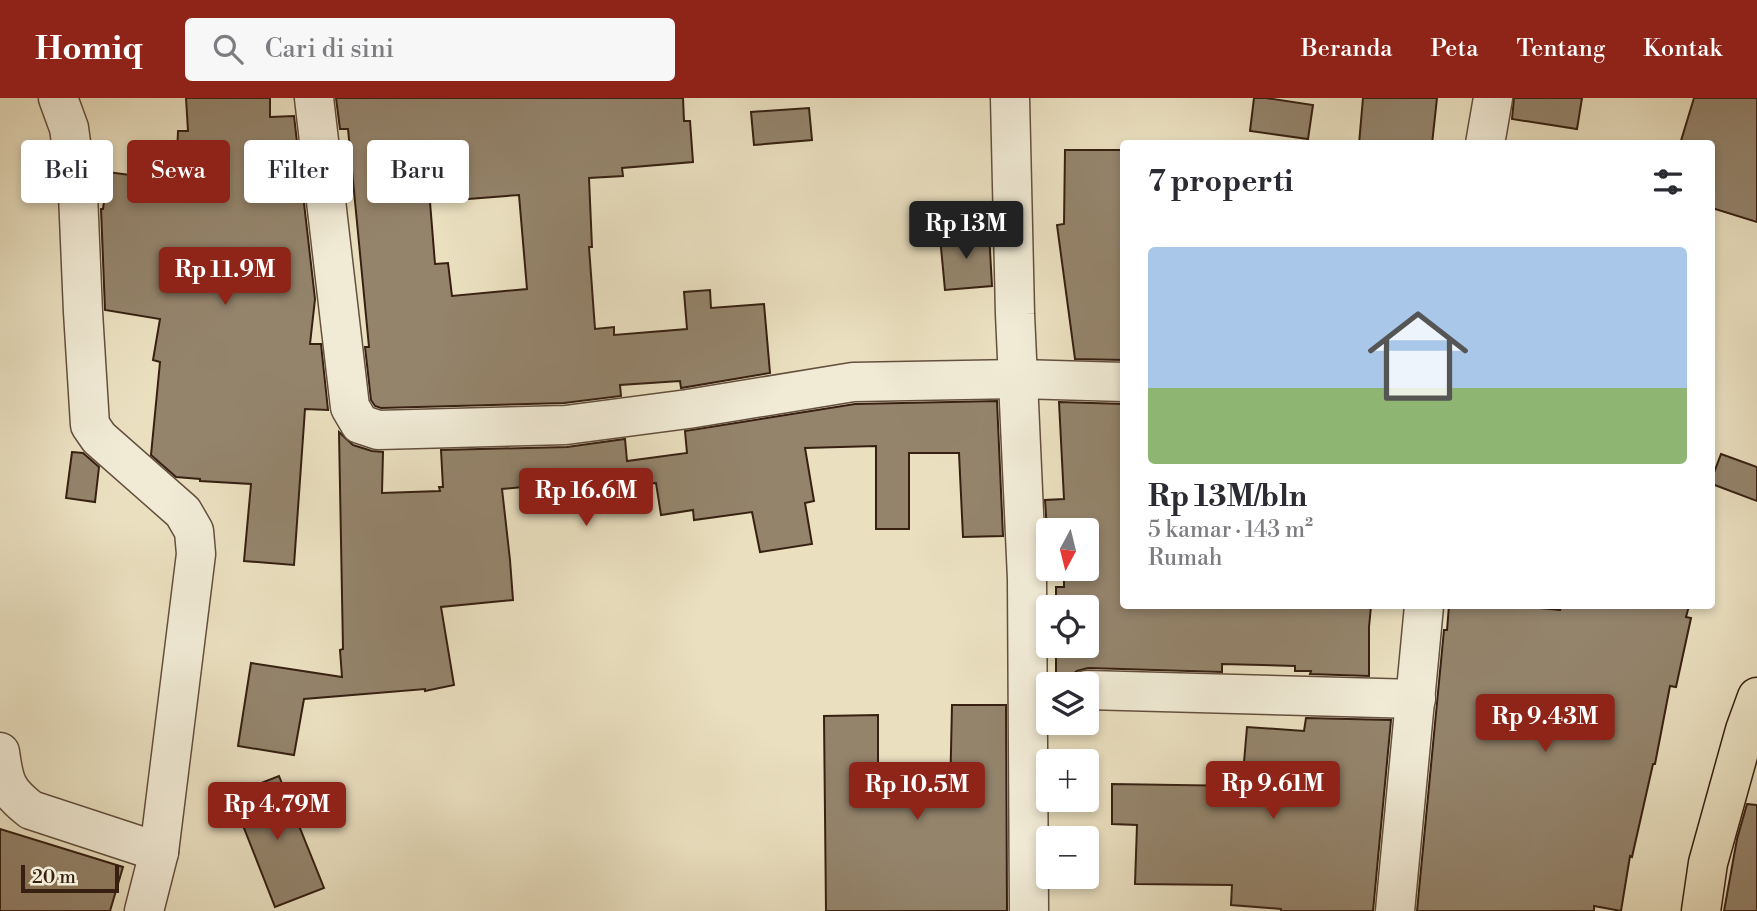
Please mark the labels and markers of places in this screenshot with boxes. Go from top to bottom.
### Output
pin: Rp 13M [909,202,1023,261]
pin: Rp 11.9M [153,248,297,307]
pin: Rp 16.6M [514,468,658,528]
pin: Rp 9.43M [1473,694,1617,754]
pin: Rp 10.5M [845,762,989,822]
pin: Rp 9.61M [1201,762,1345,821]
pin: Rp 4.79M [205,782,349,842]

